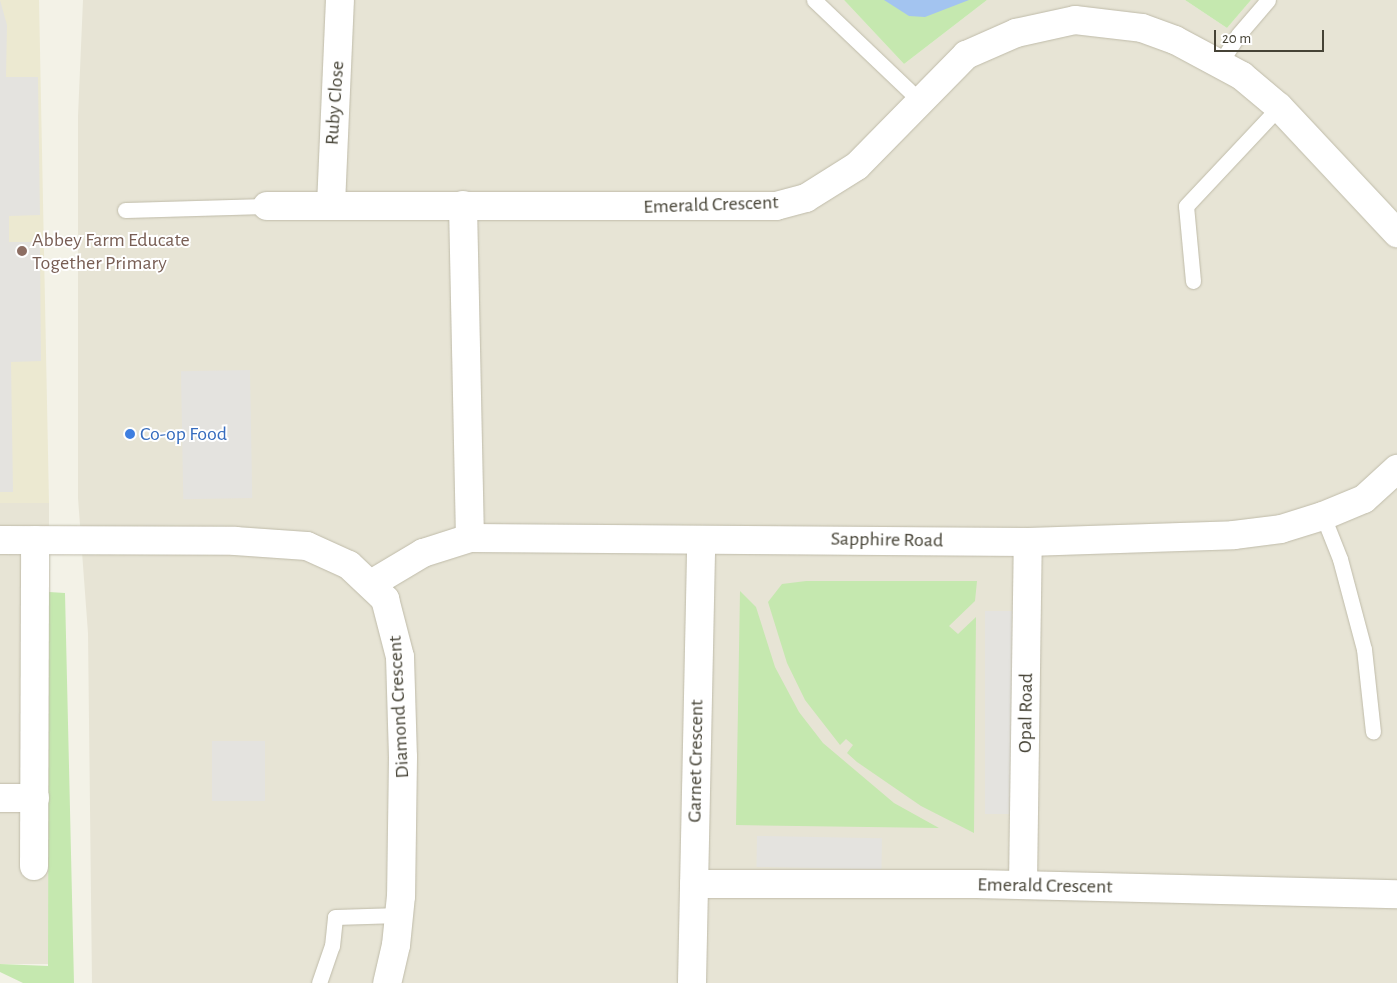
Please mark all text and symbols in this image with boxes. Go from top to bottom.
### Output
scale bar [1217,20,1327,52]
text: 20 m [1222,31,1251,46]
street label: Ruby Close [320,60,350,146]
street label: Emerald Crescent [643,191,779,219]
place label: Abbey Farm Educate Together Primary [32,228,190,275]
marker: Abbey Farm Educate Together Primary [16,245,28,257]
place label: Co-op Food [140,422,227,446]
marker: Co-op Food [124,428,136,440]
street label: Sapphire Road [830,527,944,553]
street label: Diamond Crescent [383,635,415,779]
street label: Opal Road [1013,673,1039,753]
street label: Garnet Crescent [683,699,709,823]
street label: Emerald Crescent [977,873,1113,899]

